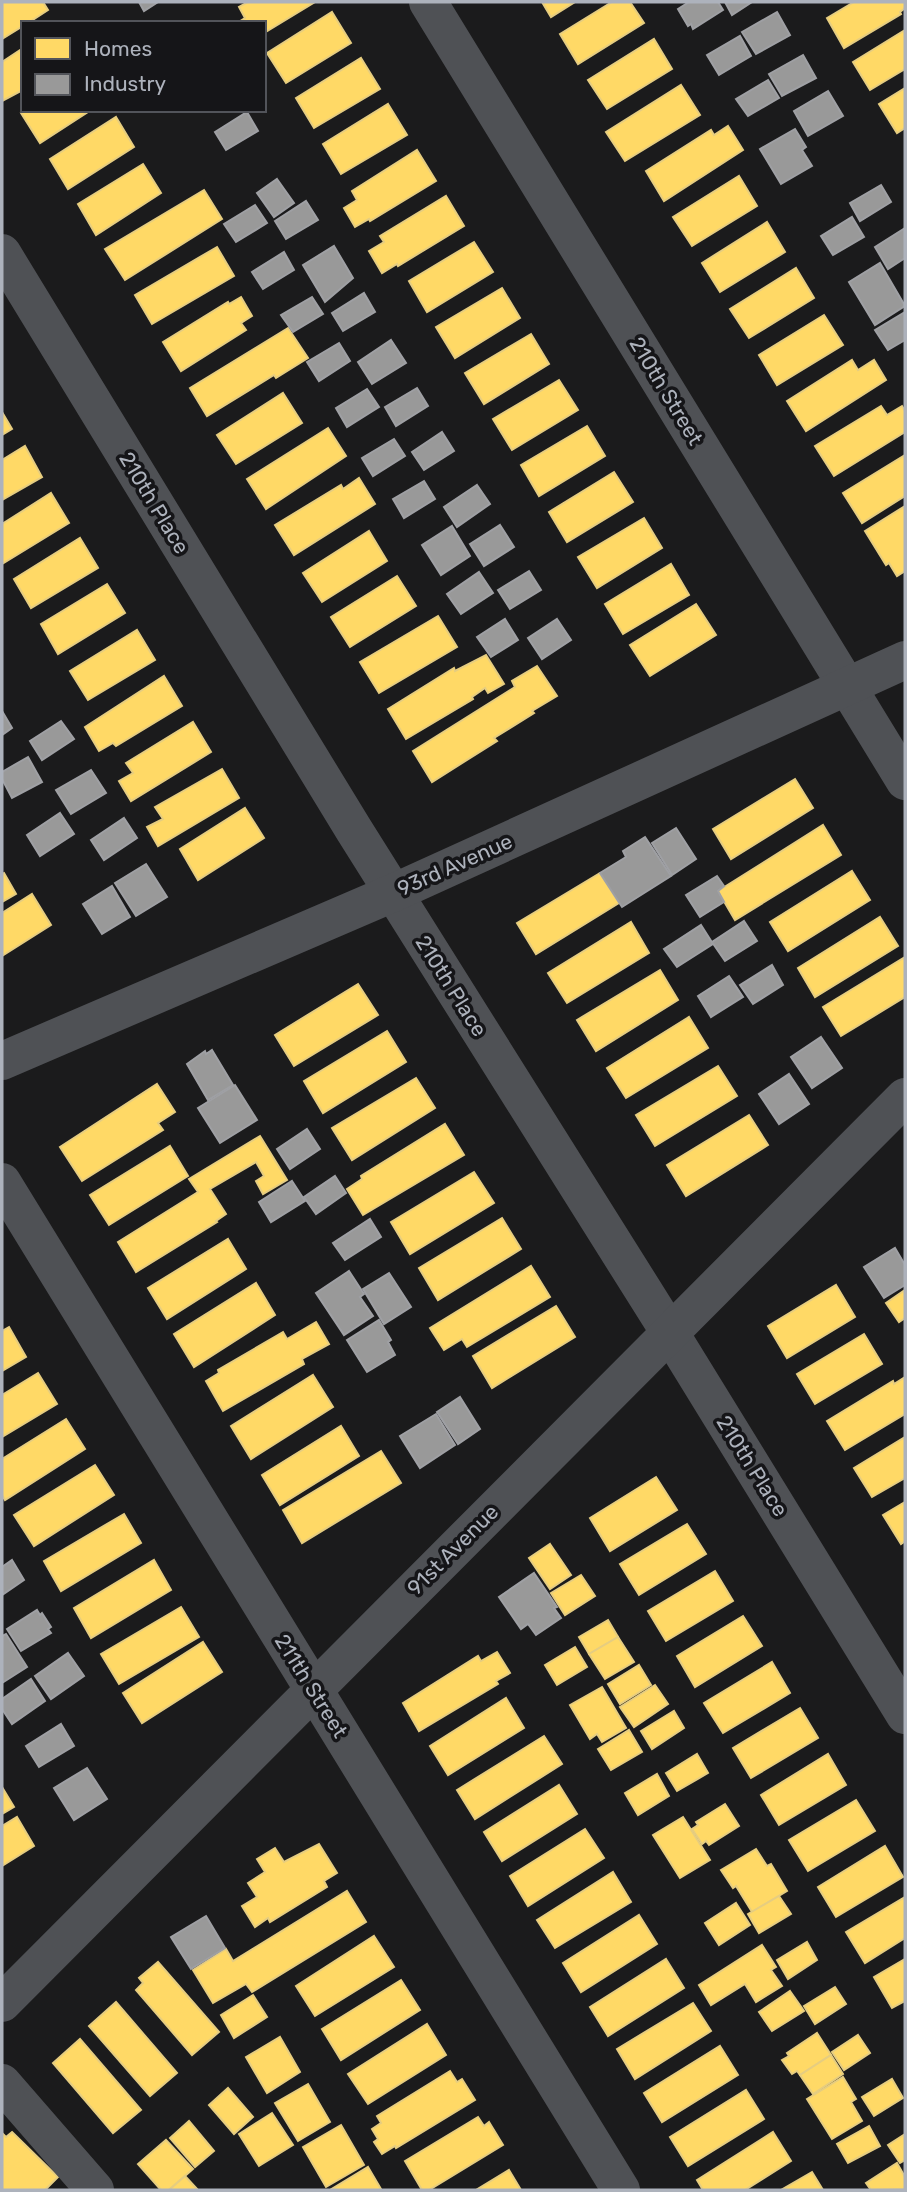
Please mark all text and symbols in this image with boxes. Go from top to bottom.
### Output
legend [21,21,266,112]
text: Homes [84,36,152,61]
text: Industry [84,71,166,96]
street label: 210th Street [624,332,708,449]
street label: 210th Place [114,447,195,558]
street label: 93rd Avenue [393,828,516,901]
street label: 210th Place [411,931,492,1041]
street label: 210th Place [712,1411,793,1521]
street label: 91st Avenue [402,1499,503,1600]
street label: 211th Street [270,1629,353,1742]

